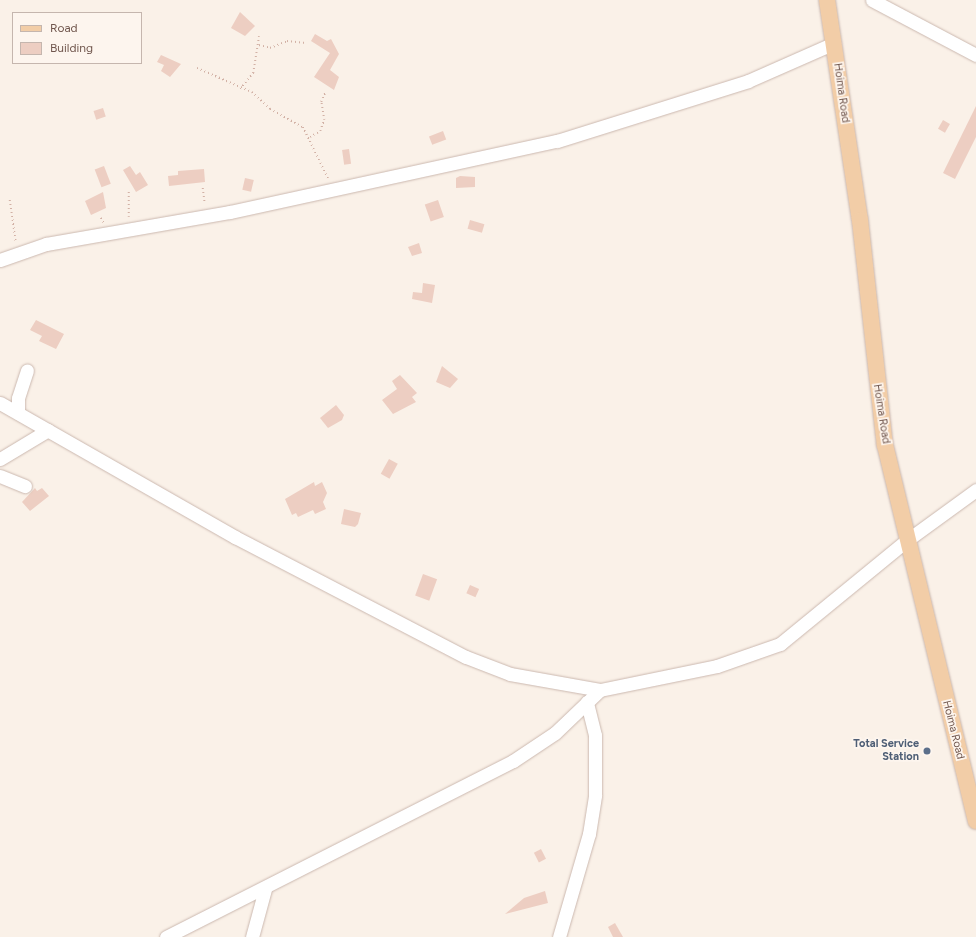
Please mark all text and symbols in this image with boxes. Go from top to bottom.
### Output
legend [12,12,142,64]
text: Road [50,21,78,35]
text: Building [50,41,93,55]
street label: Hoima Road [830,62,852,124]
street label: Hoima Road [870,383,892,445]
street label: Hoima Road [939,699,967,761]
place label: Total Service Station [853,738,919,764]
marker: Total Service Station [922,746,932,756]

